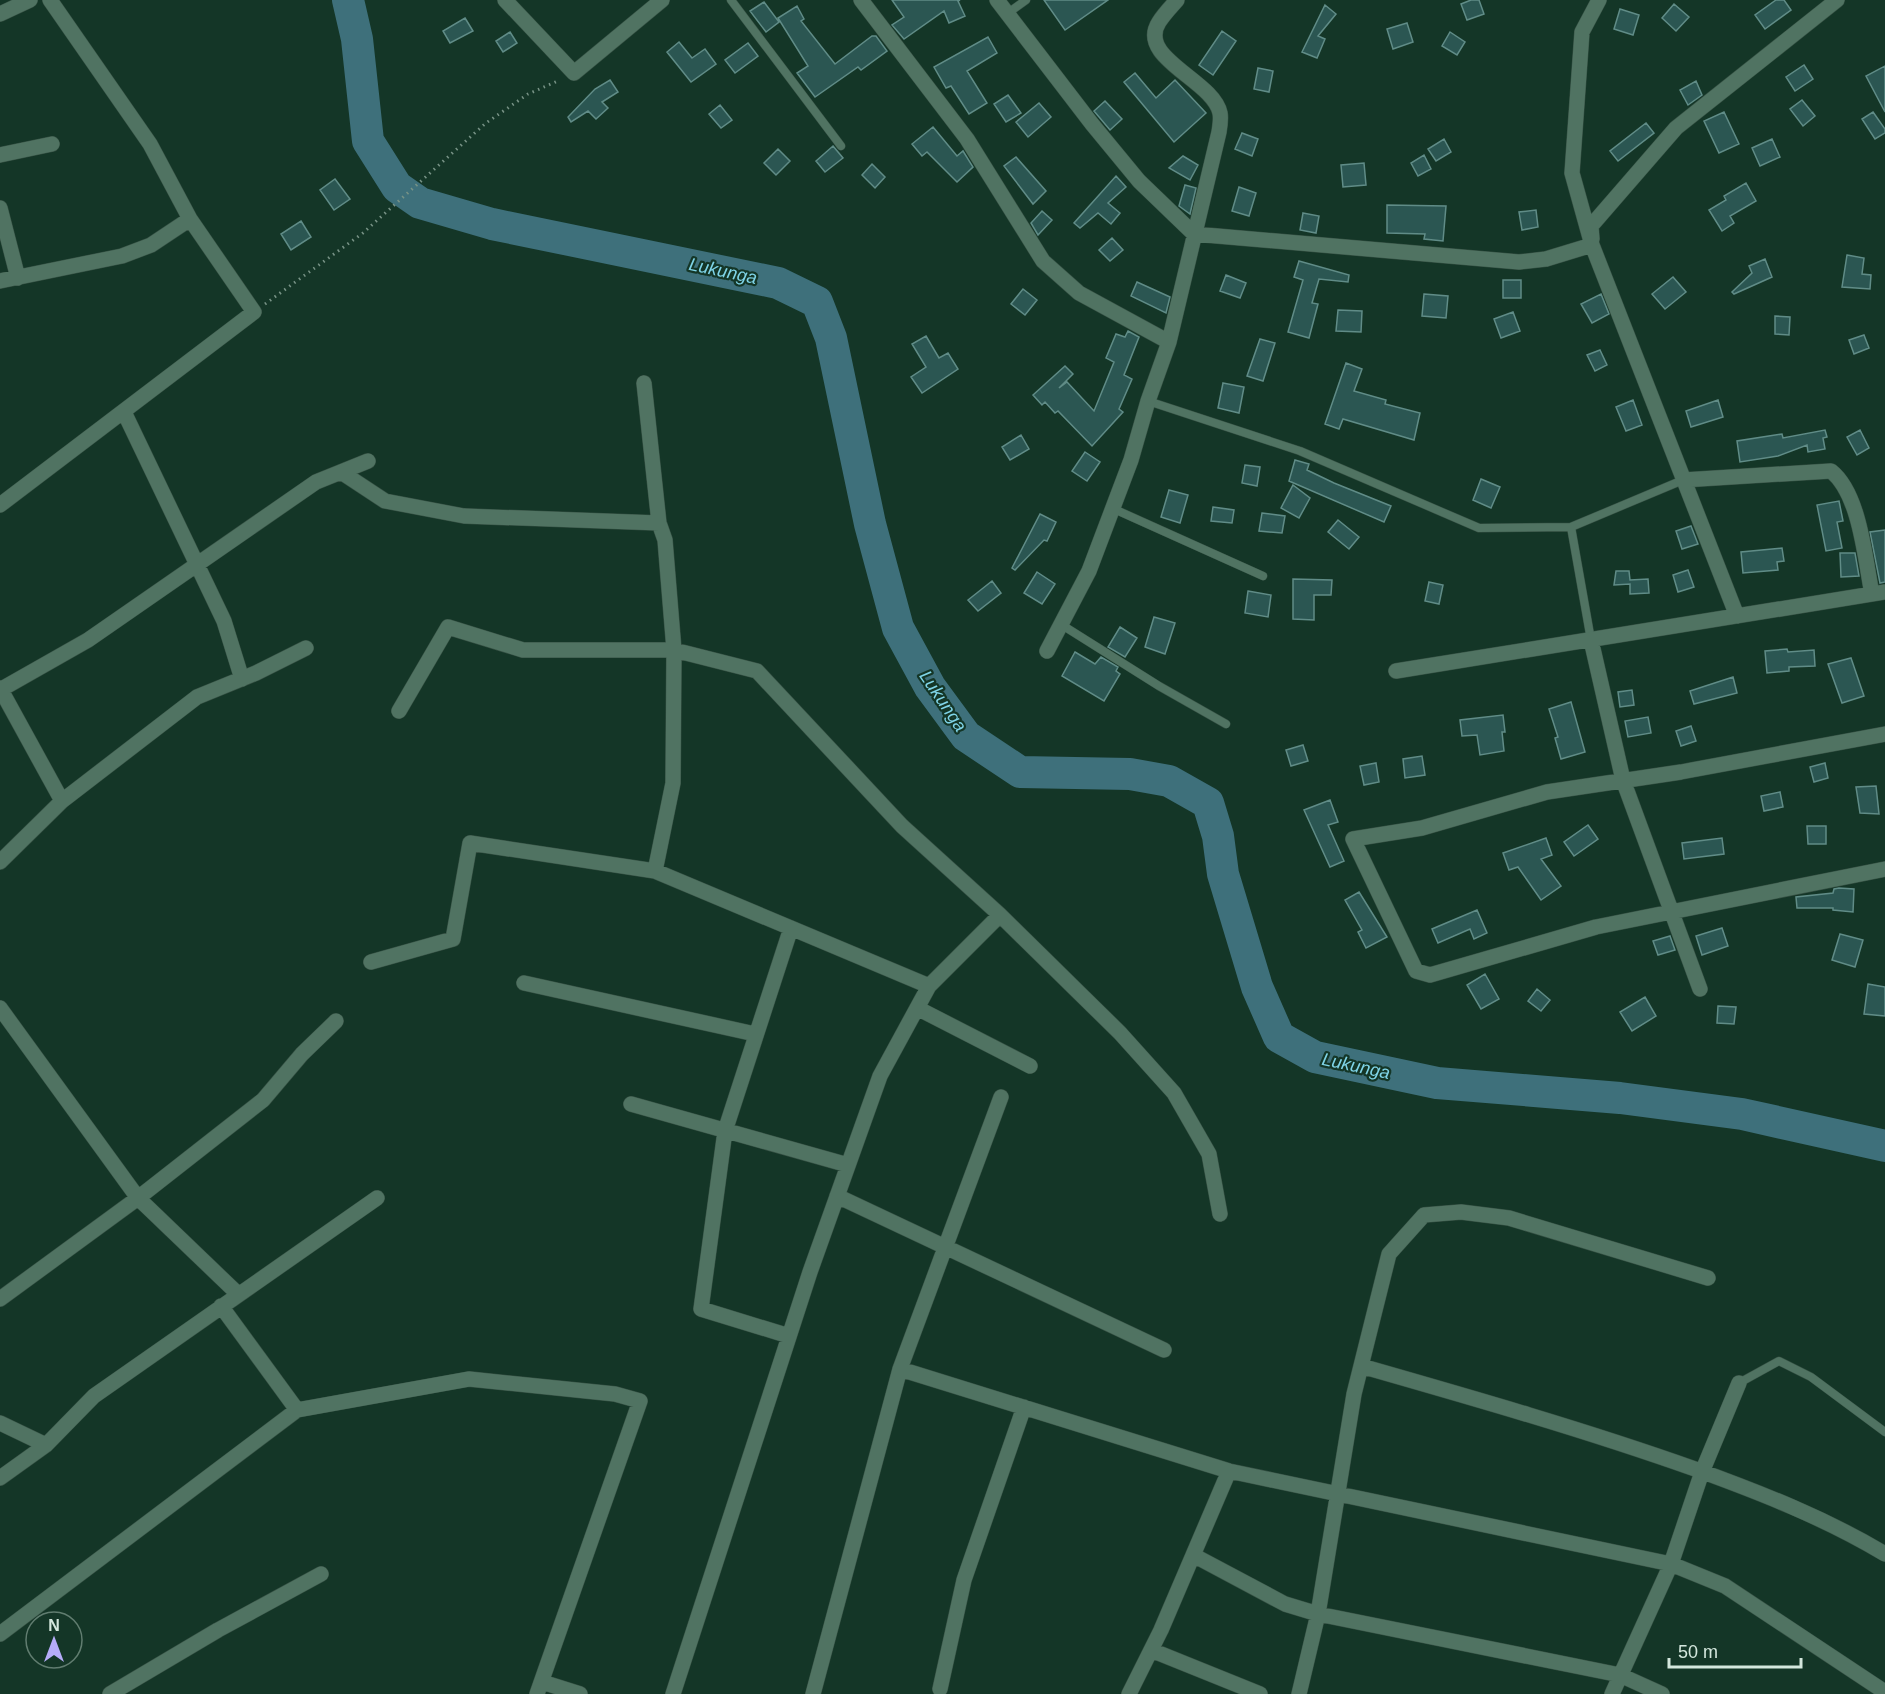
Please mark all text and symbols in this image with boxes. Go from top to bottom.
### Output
water label: Lukunga [687,254,759,288]
water label: Lukunga [915,667,971,735]
water label: Lukunga [1320,1049,1392,1083]
north arrow [24,1610,84,1670]
text: N [48,1617,60,1634]
scale bar [1669,1631,1801,1669]
text: 50 m [1678,1642,1718,1662]

